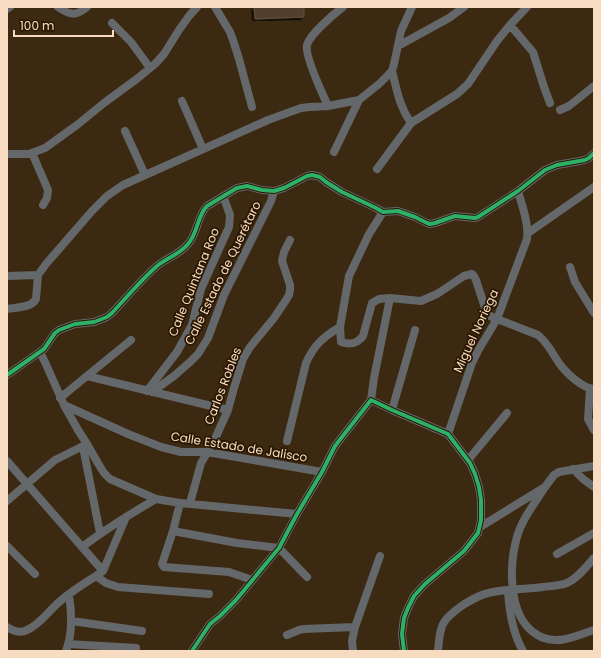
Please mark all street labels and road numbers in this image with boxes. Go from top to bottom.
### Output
street label: Calle Estado de Querétaro [180,198,265,347]
street label: Calle Quintana Roo [164,225,223,339]
street label: Miguel Noriega [449,286,502,375]
street label: Carlos Robles [200,345,245,427]
street label: Calle Estado de Jalisco [170,427,309,466]

